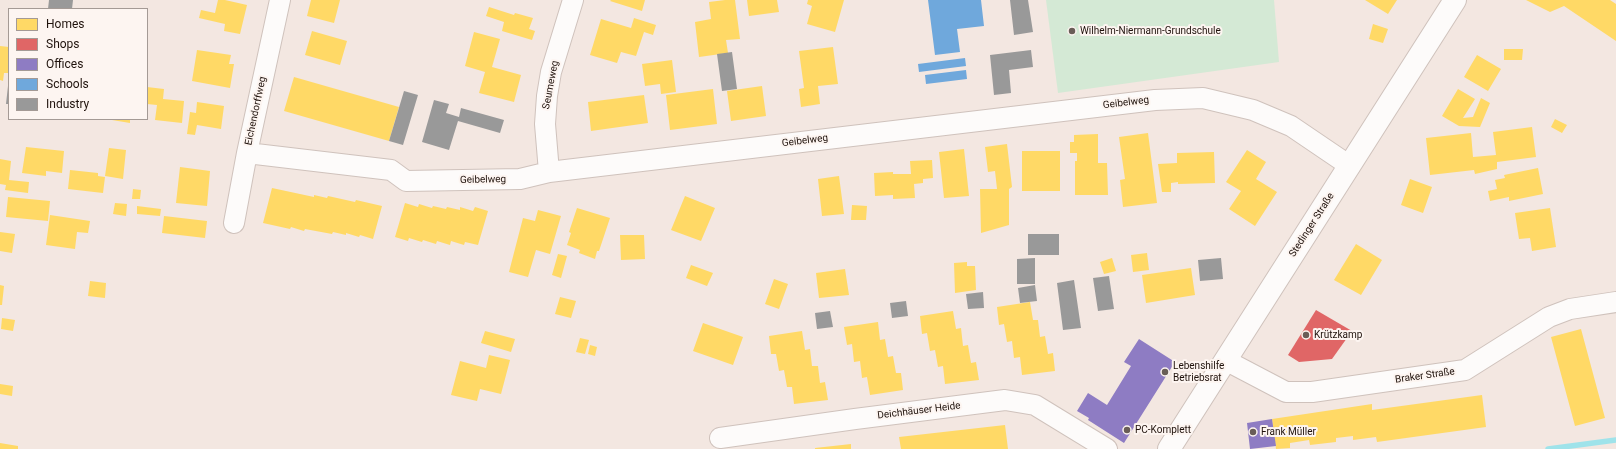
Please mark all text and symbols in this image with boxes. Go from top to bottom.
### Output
legend [8,8,148,120]
text: Homes [46,17,84,31]
place label: Wilhelm-Niermann-Grundschule [1080,25,1221,37]
marker: Wilhelm-Niermann-Grundschule [1067,26,1077,36]
text: Shops [46,37,80,51]
text: Offices [46,57,83,71]
street label: Seumeweg [540,60,562,110]
street label: Eichendorffweg [243,76,269,146]
text: Schools [46,77,89,91]
street label: Geibelweg [1102,94,1150,112]
text: Industry [46,97,89,111]
street label: Geibelweg [781,132,829,150]
street label: Geibelweg [460,174,506,186]
street label: Stedinger Straße [1287,191,1337,259]
place label: Krützkamp [1314,329,1362,341]
marker: Krützkamp [1301,330,1311,340]
place label: Lebenshilfe Betriebsrat [1173,360,1224,384]
street label: Braker Straße [1394,366,1456,386]
marker: Lebenshilfe Betriebsrat [1160,367,1170,377]
street label: Deichhäuser Heide [877,400,961,422]
place label: PC-Komplett [1135,424,1191,436]
marker: PC-Komplett [1122,425,1132,435]
place label: Frank Müller [1261,426,1316,438]
marker: Frank Müller [1248,427,1258,437]

